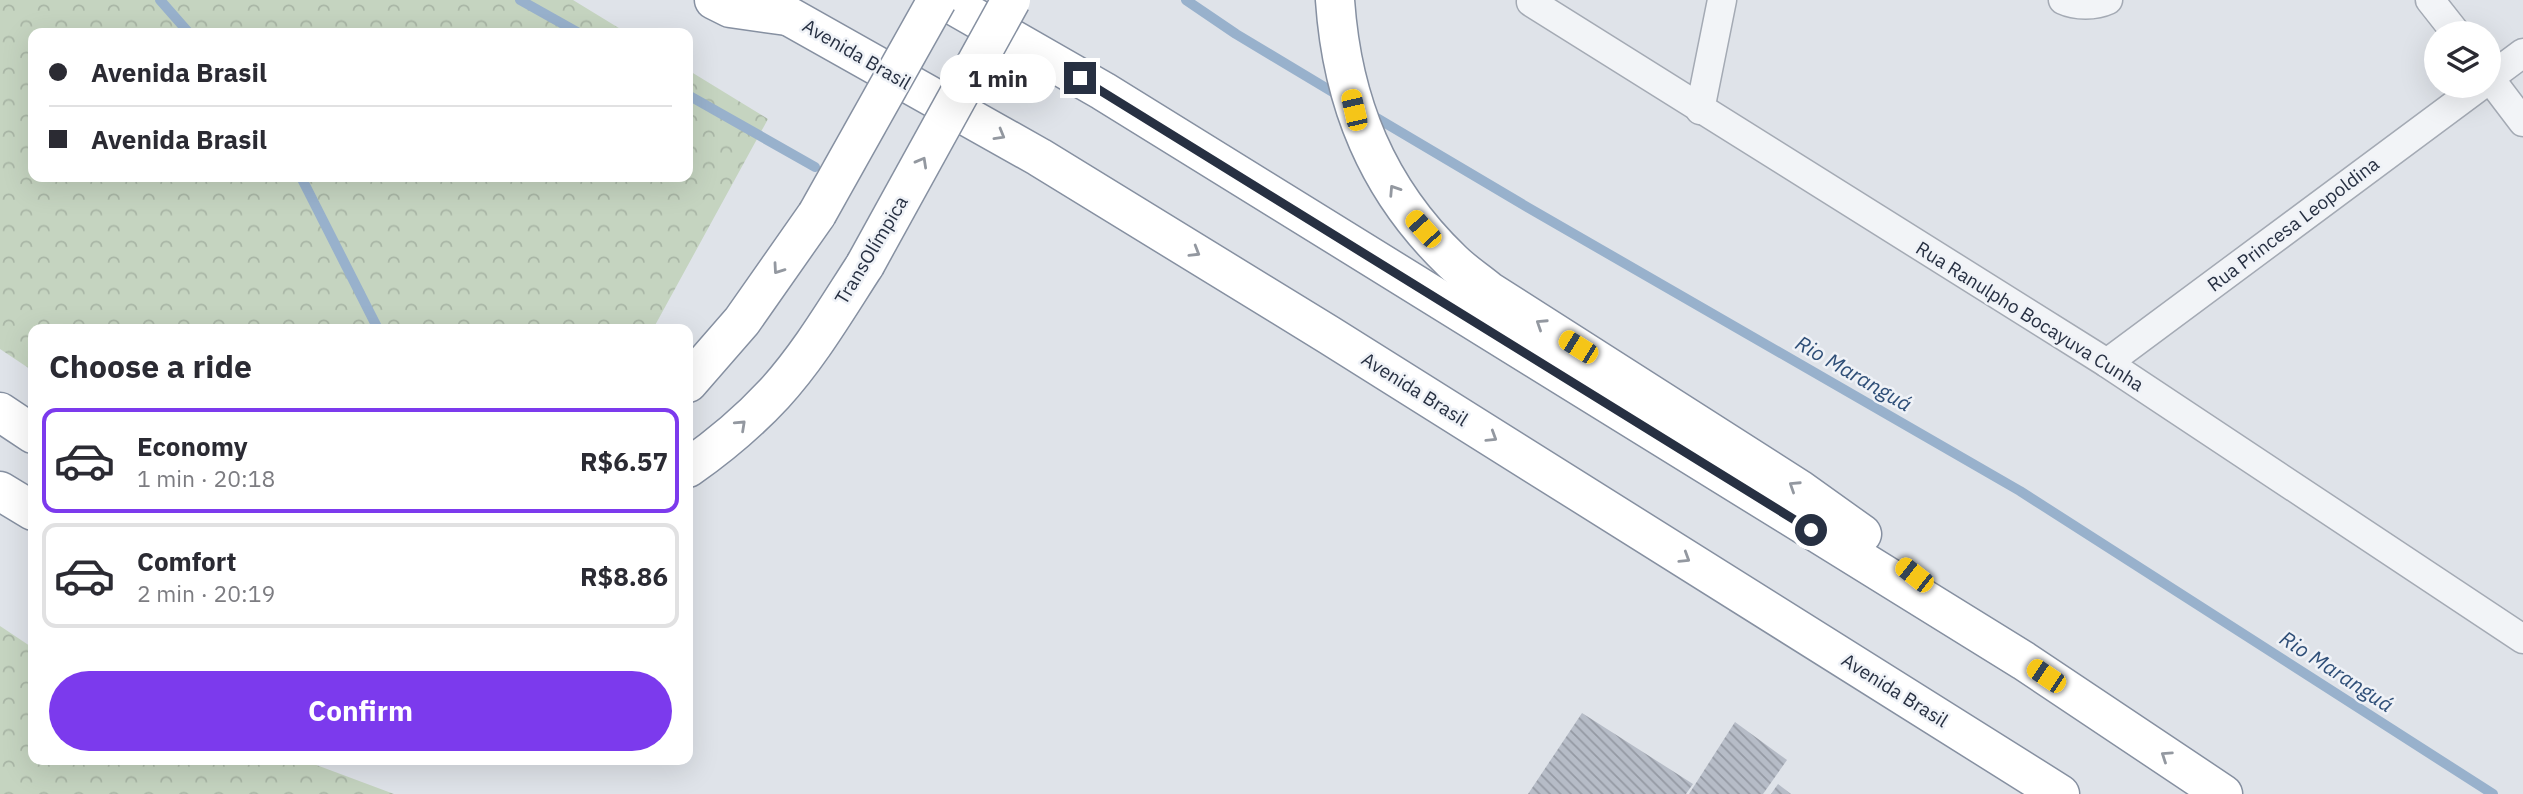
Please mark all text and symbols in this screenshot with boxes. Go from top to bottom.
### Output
street label: Avenida Brasil [798,13,916,95]
map controls [2424,21,2501,98]
button: layers [2424,21,2501,98]
callout: 1 min [940,54,1056,102]
text: Avenida Brasil [91,55,267,89]
route end [1064,62,1096,94]
text: 1 min [968,63,1028,93]
car [1340,87,1369,133]
text: Avenida Brasil [91,122,267,156]
one-way arrow [993,127,1005,140]
street label: Rua Princesa Leopoldina [2202,151,2384,297]
one-way arrow [914,157,927,170]
one-way arrow [1389,185,1402,198]
street label: TransOlímpica [829,191,913,309]
car [1402,206,1445,252]
street label: Rua Ranulpho Bocayuva Cunha [1912,236,2148,396]
one-way arrow [1187,244,1200,257]
one-way arrow [774,261,786,274]
one-way arrow [1535,319,1548,332]
car [1555,327,1602,367]
water label: Rio Maranguá [1791,328,1917,418]
text: Choose a ride [49,345,252,387]
street label: Avenida Brasil [1357,347,1473,431]
one-way arrow [733,421,746,433]
icon: car [53,429,116,492]
text: Economy [137,429,248,463]
one-way arrow [1484,429,1497,442]
text: R$6.57 [580,444,668,478]
text: 1 min · 20:18 [137,463,275,493]
one-way arrow [1789,481,1802,494]
route start [1795,514,1827,546]
icon: car [53,544,116,607]
text: Comfort [137,544,236,578]
one-way arrow [1677,550,1690,563]
car [1891,554,1938,596]
text: R$8.86 [580,559,668,593]
text: 2 min · 20:19 [137,578,275,608]
water label: Rio Maranguá [2275,624,2399,718]
street label: Avenida Brasil [1837,648,1953,732]
car [2023,656,2070,696]
button: Confirm [49,671,672,751]
one-way arrow [2161,752,2174,764]

